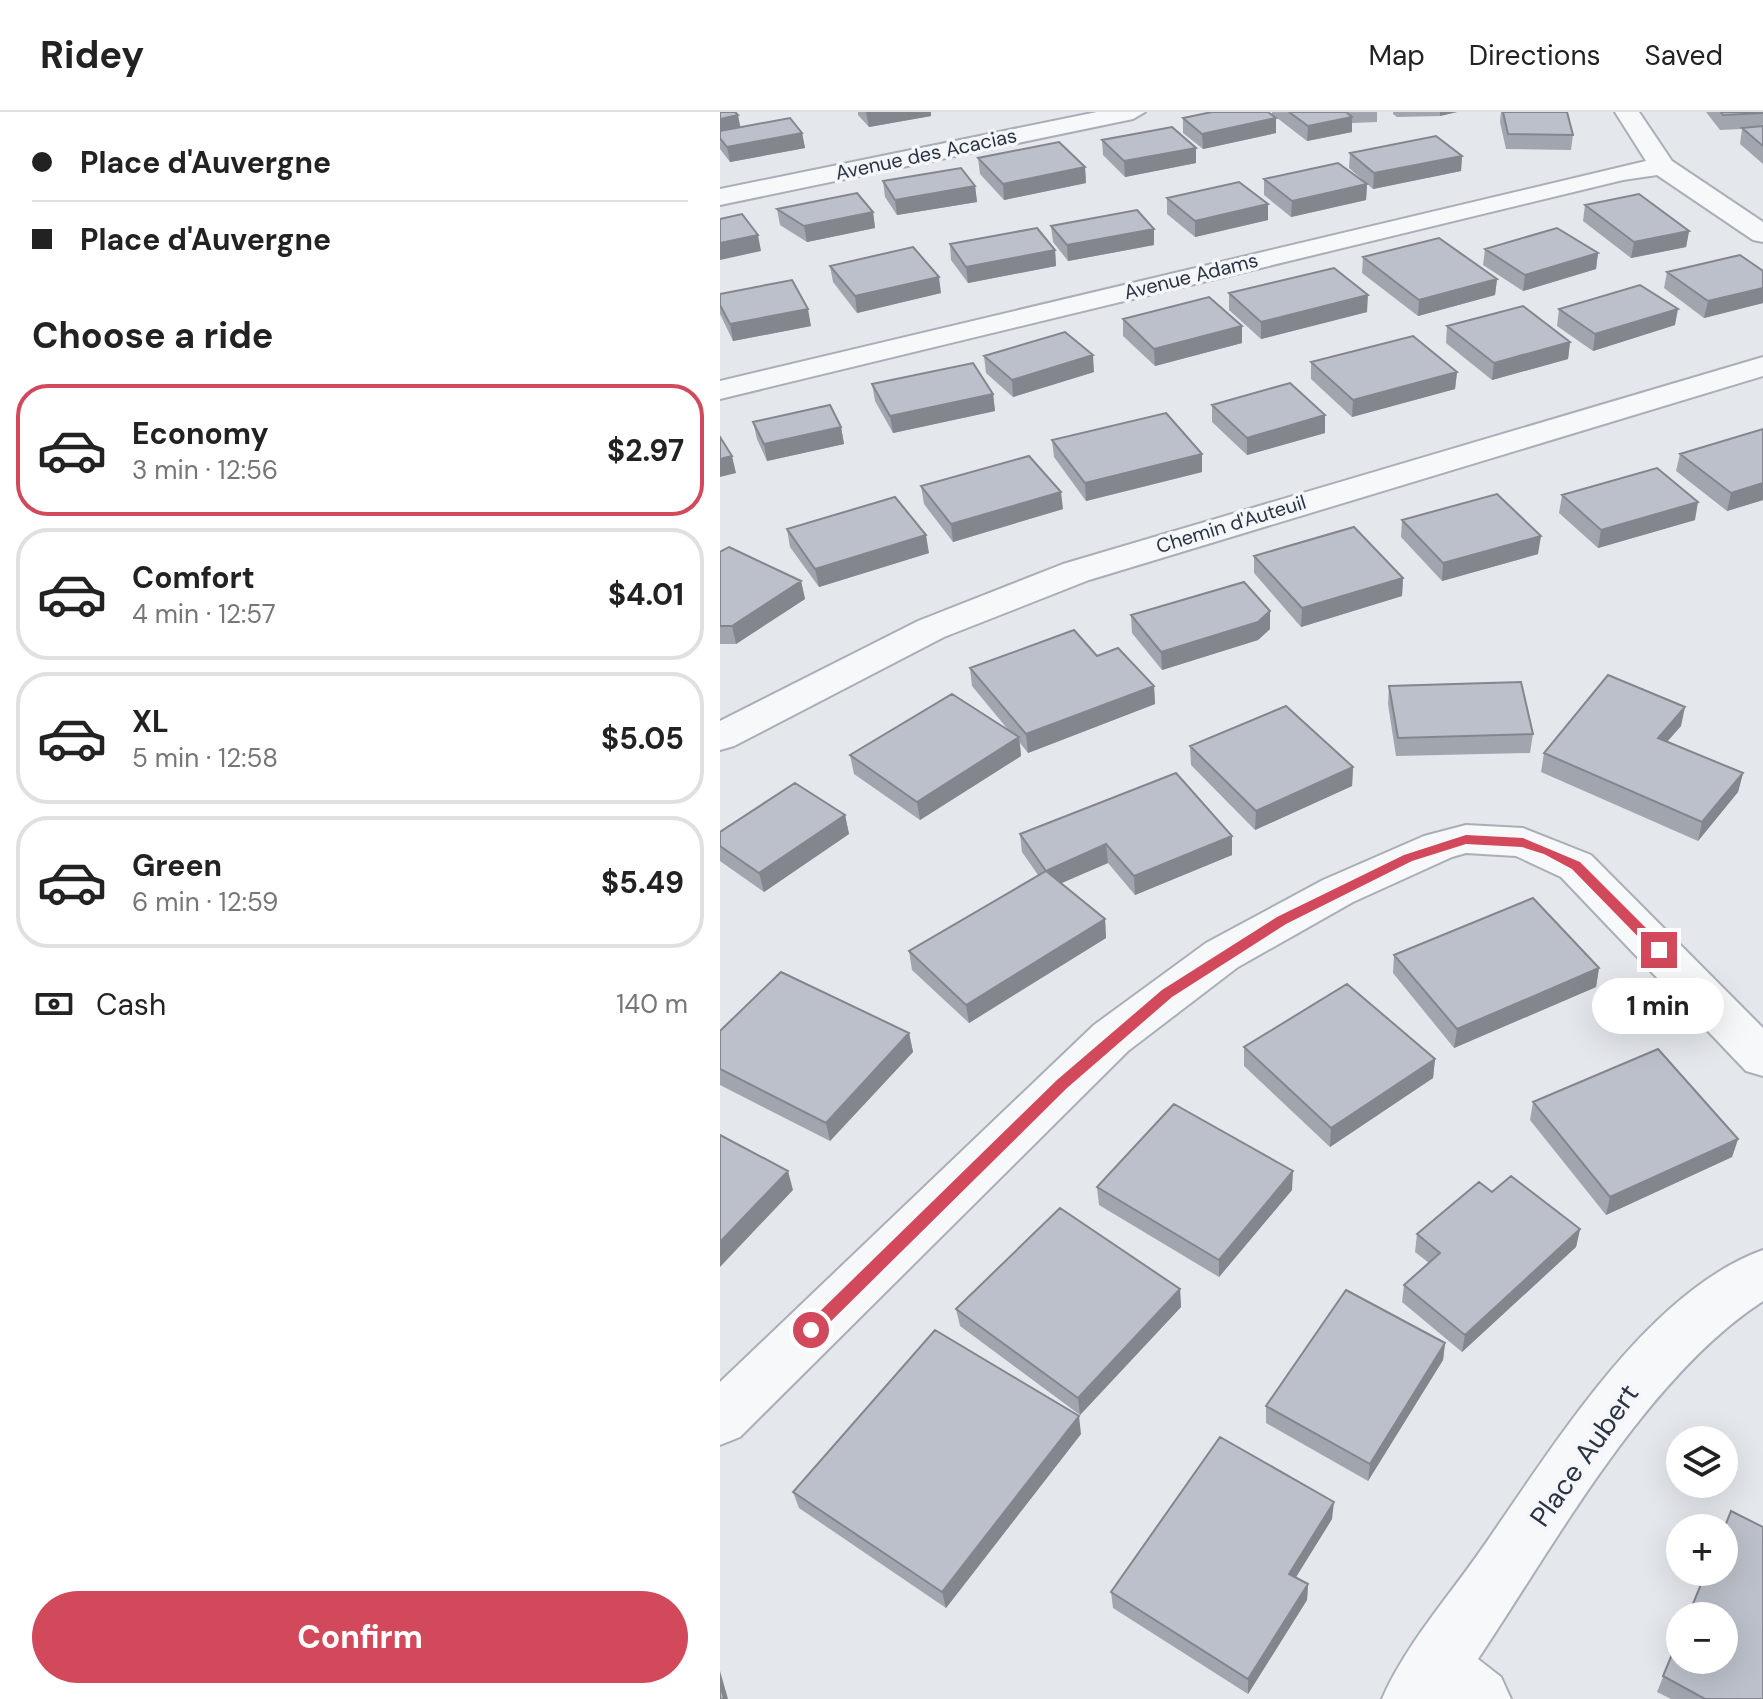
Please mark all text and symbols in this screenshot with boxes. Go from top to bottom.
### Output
text: Ridey [40,30,144,80]
text: Map [1368,37,1425,74]
text: Directions [1469,37,1601,74]
text: Saved [1645,37,1723,74]
street label: Avenue des Acacias [833,122,1019,186]
text: Place d'Auvergne [80,143,331,182]
text: Place d'Auvergne [80,220,331,259]
street label: Avenue Adams [1121,247,1261,305]
text: Choose a ride [32,312,273,359]
icon: car [36,414,108,486]
text: Economy [132,414,269,453]
text: $2.97 [607,431,684,470]
text: 3 min · 12:56 [132,453,278,487]
street label: Chemin d'Auteuil [1153,489,1309,559]
icon: car [36,558,108,630]
text: Comfort [132,558,255,597]
text: $4.01 [608,575,684,614]
text: 4 min · 12:57 [132,597,276,631]
icon: car [36,702,108,774]
text: XL [132,702,169,741]
text: $5.05 [601,719,684,758]
text: 5 min · 12:58 [132,741,278,775]
icon: car [36,846,108,918]
text: Green [132,846,222,885]
text: $5.49 [601,863,684,902]
text: 6 min · 12:59 [132,885,278,919]
route end [1641,932,1677,968]
callout: 1 min [1593,978,1725,1034]
icon: cash [32,982,76,1026]
text: Cash [96,985,166,1024]
text: 140 m [616,987,688,1021]
text: 1 min [1626,989,1690,1023]
route start [793,1312,829,1348]
street label: Place Aubert [1522,1377,1647,1534]
map controls [1666,1426,1738,1674]
button: layers [1666,1426,1738,1498]
button: + [1666,1514,1738,1586]
button: Confirm [32,1591,688,1683]
button: − [1666,1602,1738,1674]

